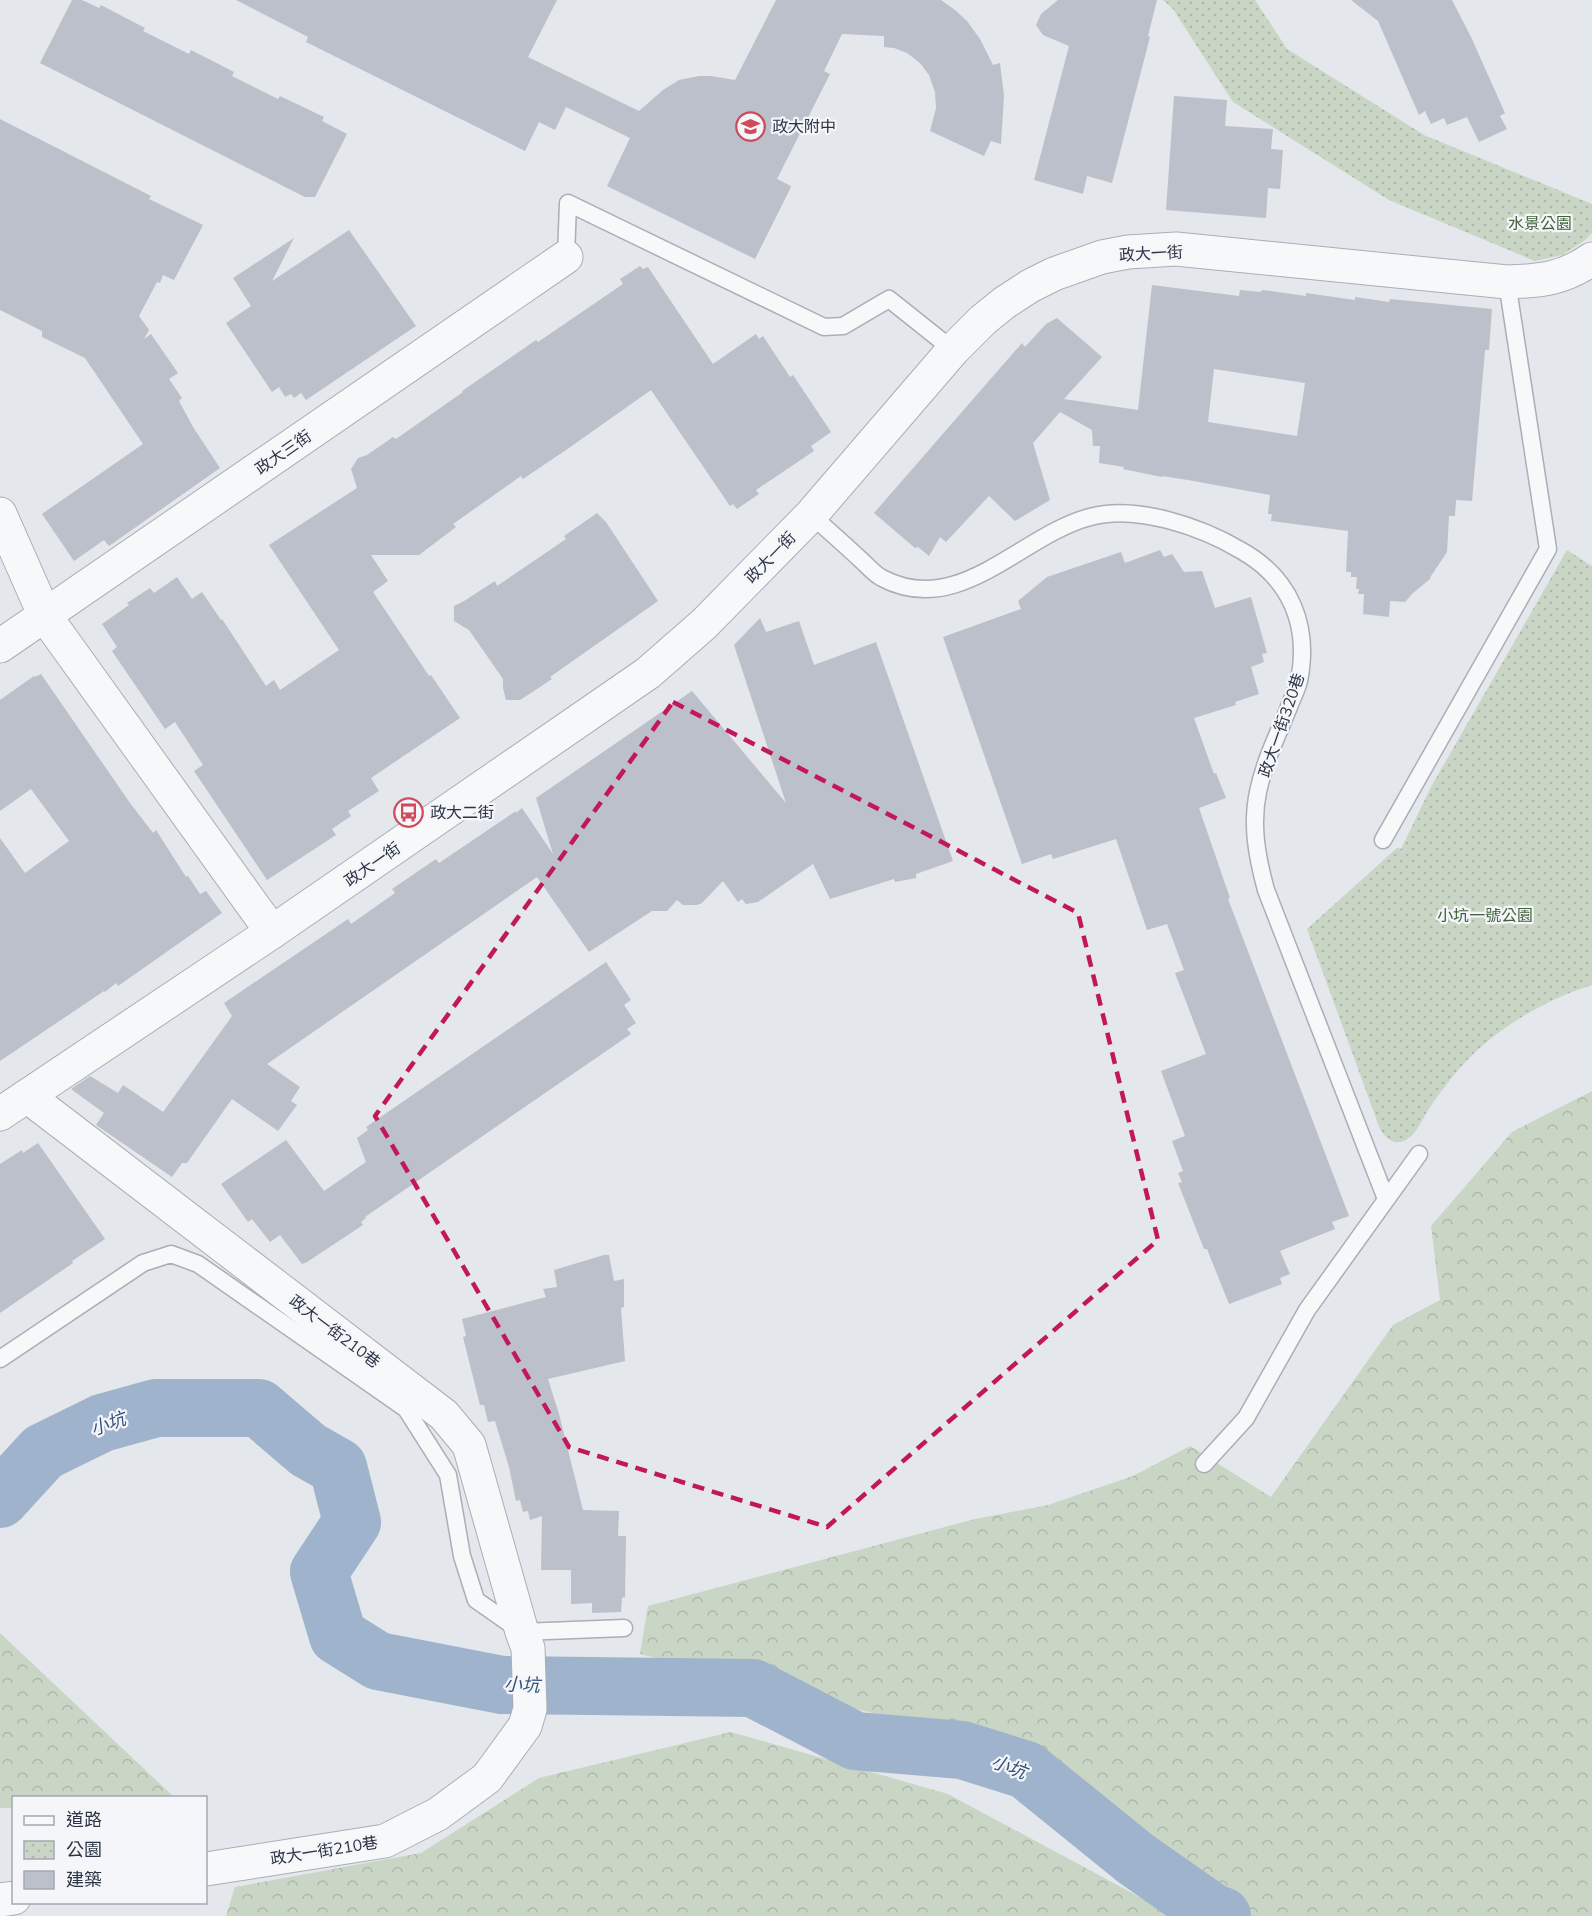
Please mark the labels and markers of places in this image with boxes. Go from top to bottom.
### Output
school or university icon: 政大附中 [735,110,767,142]
place label: 政大附中 [772,116,836,136]
bus stop icon: 政大二街 [393,796,425,828]
place label: 政大二街 [430,802,494,822]

